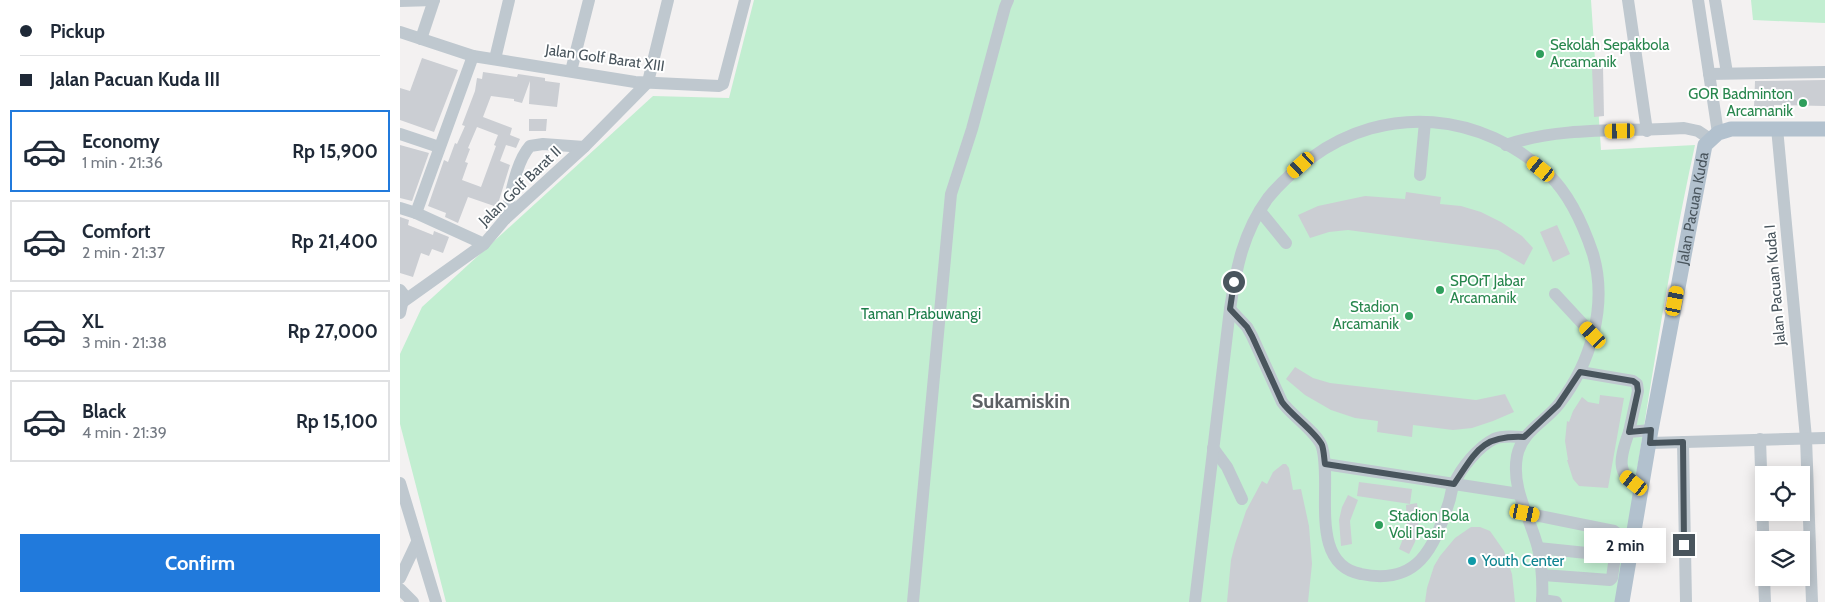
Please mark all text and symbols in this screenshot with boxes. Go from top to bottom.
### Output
text: Pickup [50,20,105,43]
place label: Sekolah Sepakbola Arcamanik [1550,36,1670,71]
street label: Jalan Golf Barat XIII [543,41,666,75]
marker: Sekolah Sepakbola Arcamanik [1534,48,1546,60]
text: Jalan Pacuan Kuda III [50,68,220,91]
place label: GOR Badminton Arcamanik [1688,85,1793,120]
marker: GOR Badminton Arcamanik [1797,97,1809,109]
car [1604,123,1635,139]
icon: car [22,129,67,174]
text: Economy [82,130,160,153]
text: Rp 15,900 [292,140,378,163]
street label: Jalan Golf Barat II [474,142,565,230]
car [1284,149,1317,181]
street label: Jalan Pacuan Kuda [1673,150,1713,267]
text: 1 min · 21:36 [82,153,163,172]
car [1524,154,1557,184]
icon: car [22,219,67,264]
text: Comfort [82,220,151,243]
street label: Jalan Pacuan Kuda I [1761,224,1789,347]
text: Rp 21,400 [291,230,378,253]
text: 2 min · 21:37 [82,243,165,262]
route start [1223,271,1245,293]
place label: SPOrT Jabar Arcamanik [1450,272,1525,307]
marker: SPOrT Jabar Arcamanik [1434,284,1446,296]
car [1664,285,1685,317]
place label: Stadion Arcamanik [1333,298,1399,333]
park label: Taman Prabuwangi [861,305,981,323]
icon: car [22,309,67,354]
text: XL [82,310,103,333]
marker: Stadion Arcamanik [1403,310,1415,322]
car [1577,319,1608,351]
text: Rp 27,000 [288,320,378,343]
text: 3 min · 21:38 [82,333,167,352]
district label: Sukamiskin [972,389,1070,413]
icon: car [22,399,67,444]
text: Black [82,400,126,423]
text: Rp 15,100 [296,410,378,433]
text: 4 min · 21:39 [82,423,167,442]
map controls [1755,466,1810,586]
button: locate [1755,466,1810,521]
car [1617,468,1650,498]
car [1508,503,1541,523]
place label: Stadion Bola Voli Pasir [1389,507,1470,542]
marker: Stadion Bola Voli Pasir [1373,519,1385,531]
callout: 2 min [1584,528,1666,562]
button: layers [1755,531,1810,586]
button: Confirm [20,534,380,592]
route end [1673,534,1695,556]
text: 2 min [1606,536,1644,555]
place label: Youth Center [1481,552,1565,570]
marker: Youth Center [1466,555,1478,567]

